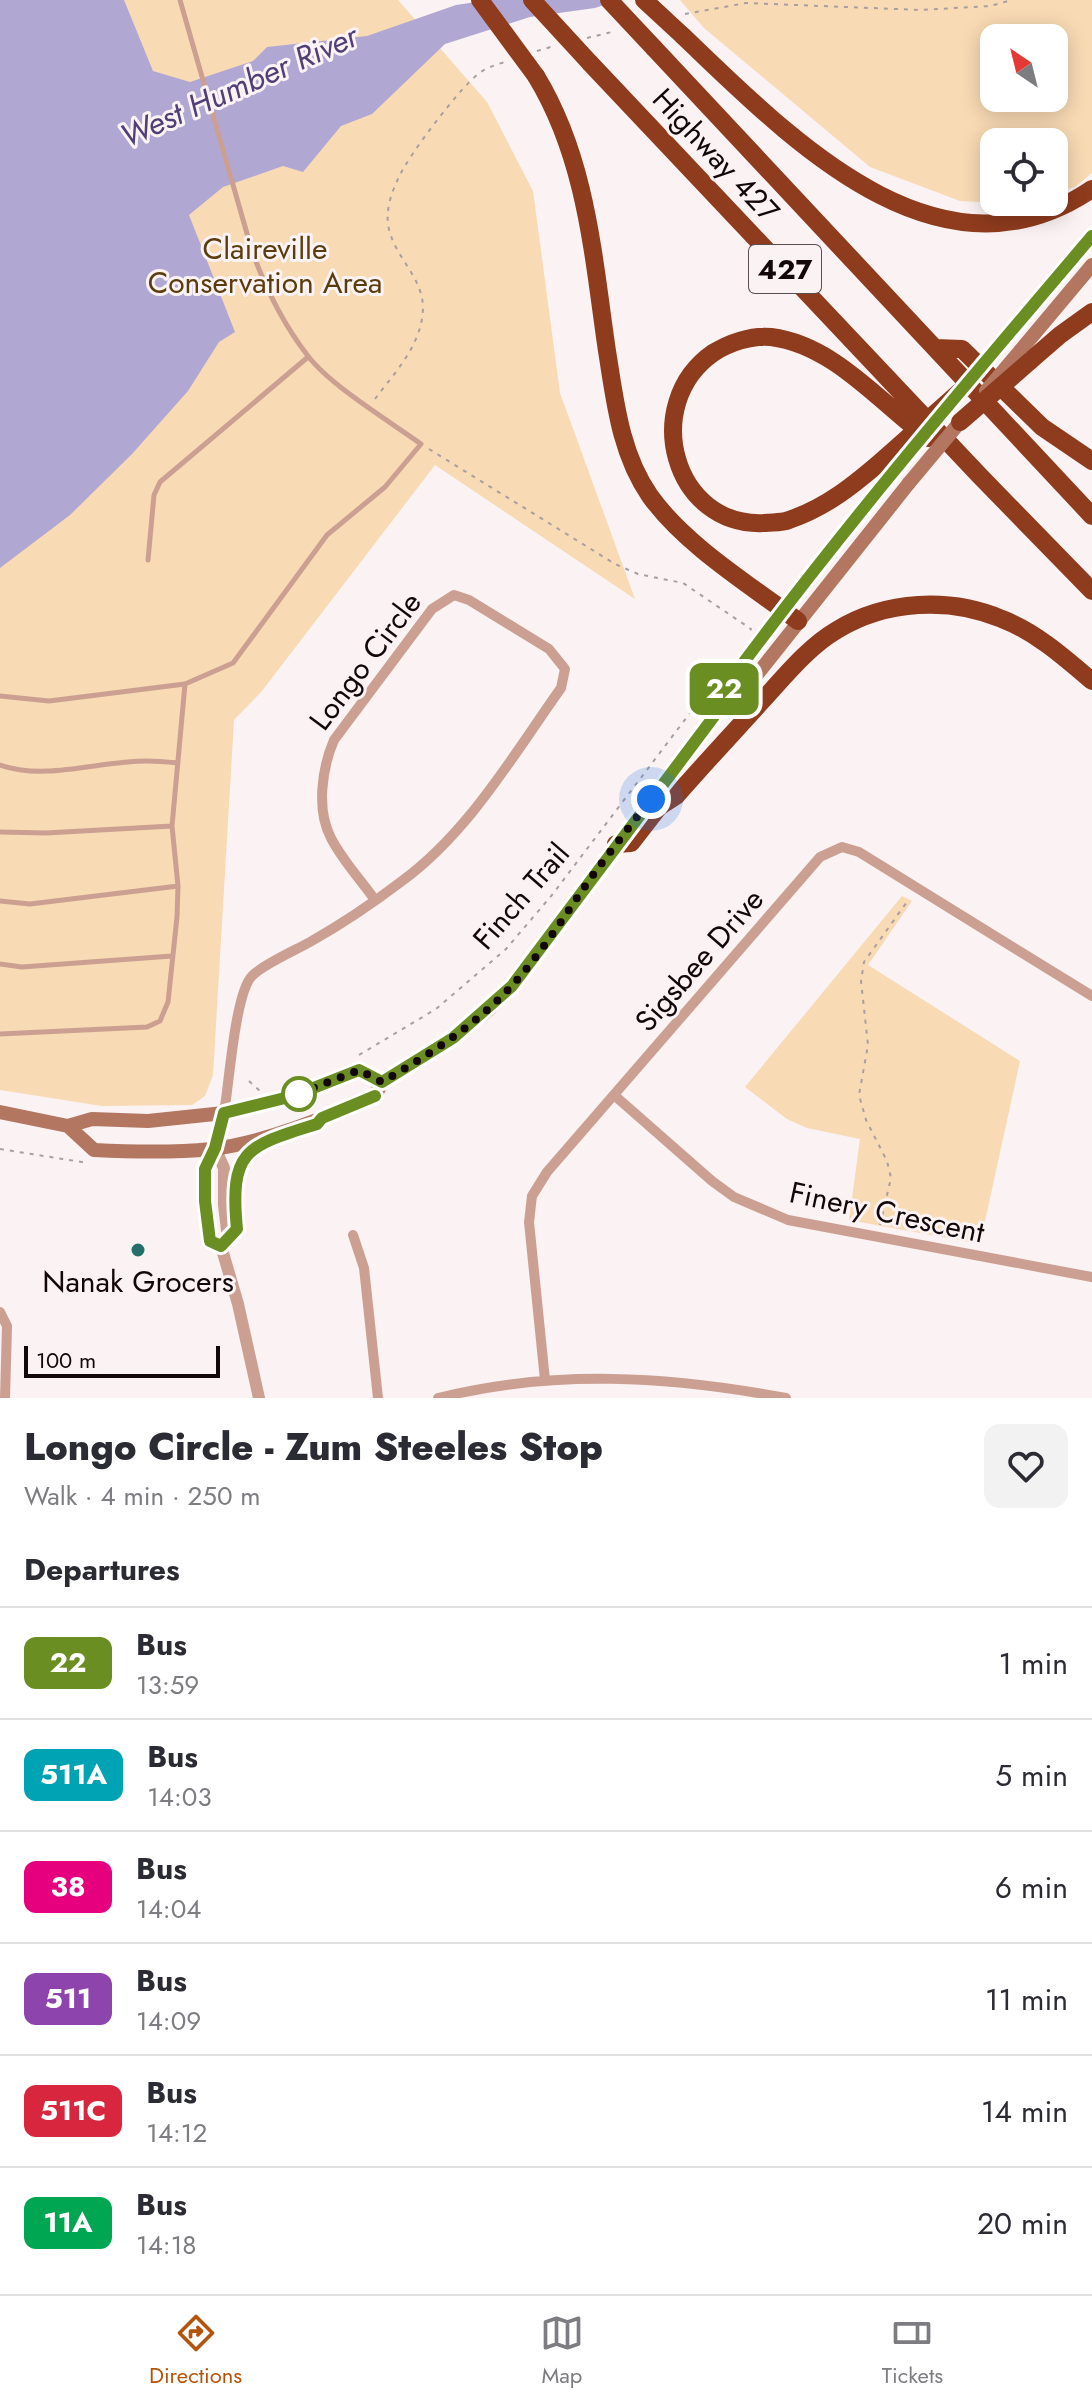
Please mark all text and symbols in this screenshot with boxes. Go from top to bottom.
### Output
water label: West Humber River [113,12,367,159]
north arrow [980,24,1068,112]
map controls [980,24,1068,216]
street label: Highway 427 [643,78,790,232]
button: locate [980,128,1068,216]
park label: Claireville Conservation Area [148,227,382,304]
road number: 427 [749,245,821,293]
street label: Longo Circle [299,583,431,739]
line badge: 22 [688,663,760,715]
text: 22 [706,668,742,709]
your location [631,779,671,819]
street label: Finch Trail [463,833,579,959]
street label: Sigsbee Drive [625,879,773,1041]
unlabelled marker [282,1077,316,1111]
street label: Finery Crescent [786,1170,989,1254]
marker: Nanak Grocers [129,1241,147,1259]
place label: Nanak Grocers [42,1260,234,1303]
scale bar [24,1342,220,1378]
text: 100 m [36,1344,96,1376]
text: Longo Circle - Zum Steeles Stop [24,1419,603,1474]
button: heart [984,1424,1068,1508]
text: Walk · 4 min · 250 m [24,1477,261,1515]
text: Departures [24,1548,180,1591]
text: Bus [136,1623,187,1666]
text: 22 [50,1642,86,1683]
text: 1 min [999,1642,1068,1685]
text: 13:59 [136,1666,199,1704]
text: Bus [147,1735,198,1778]
text: 511A [40,1754,107,1795]
text: 5 min [995,1754,1068,1797]
text: 14:03 [147,1778,212,1816]
text: Bus [136,1847,187,1890]
text: 38 [51,1866,85,1907]
text: 6 min [995,1866,1068,1909]
text: 14:04 [136,1890,201,1928]
text: Bus [136,1959,187,2002]
text: 511 [45,1978,91,2019]
text: 11 min [985,1978,1068,2021]
text: 14:09 [136,2002,201,2040]
text: Bus [146,2071,197,2114]
text: 511C [40,2090,106,2131]
text: 14 min [981,2090,1068,2133]
text: 14:12 [146,2114,207,2152]
text: Bus [136,2183,187,2226]
text: 11A [43,2202,93,2243]
text: 20 min [977,2202,1068,2245]
text: 14:18 [136,2226,197,2264]
tab: Directions [149,2311,242,2391]
tab: Map [540,2311,584,2391]
tab: Tickets [882,2311,943,2391]

